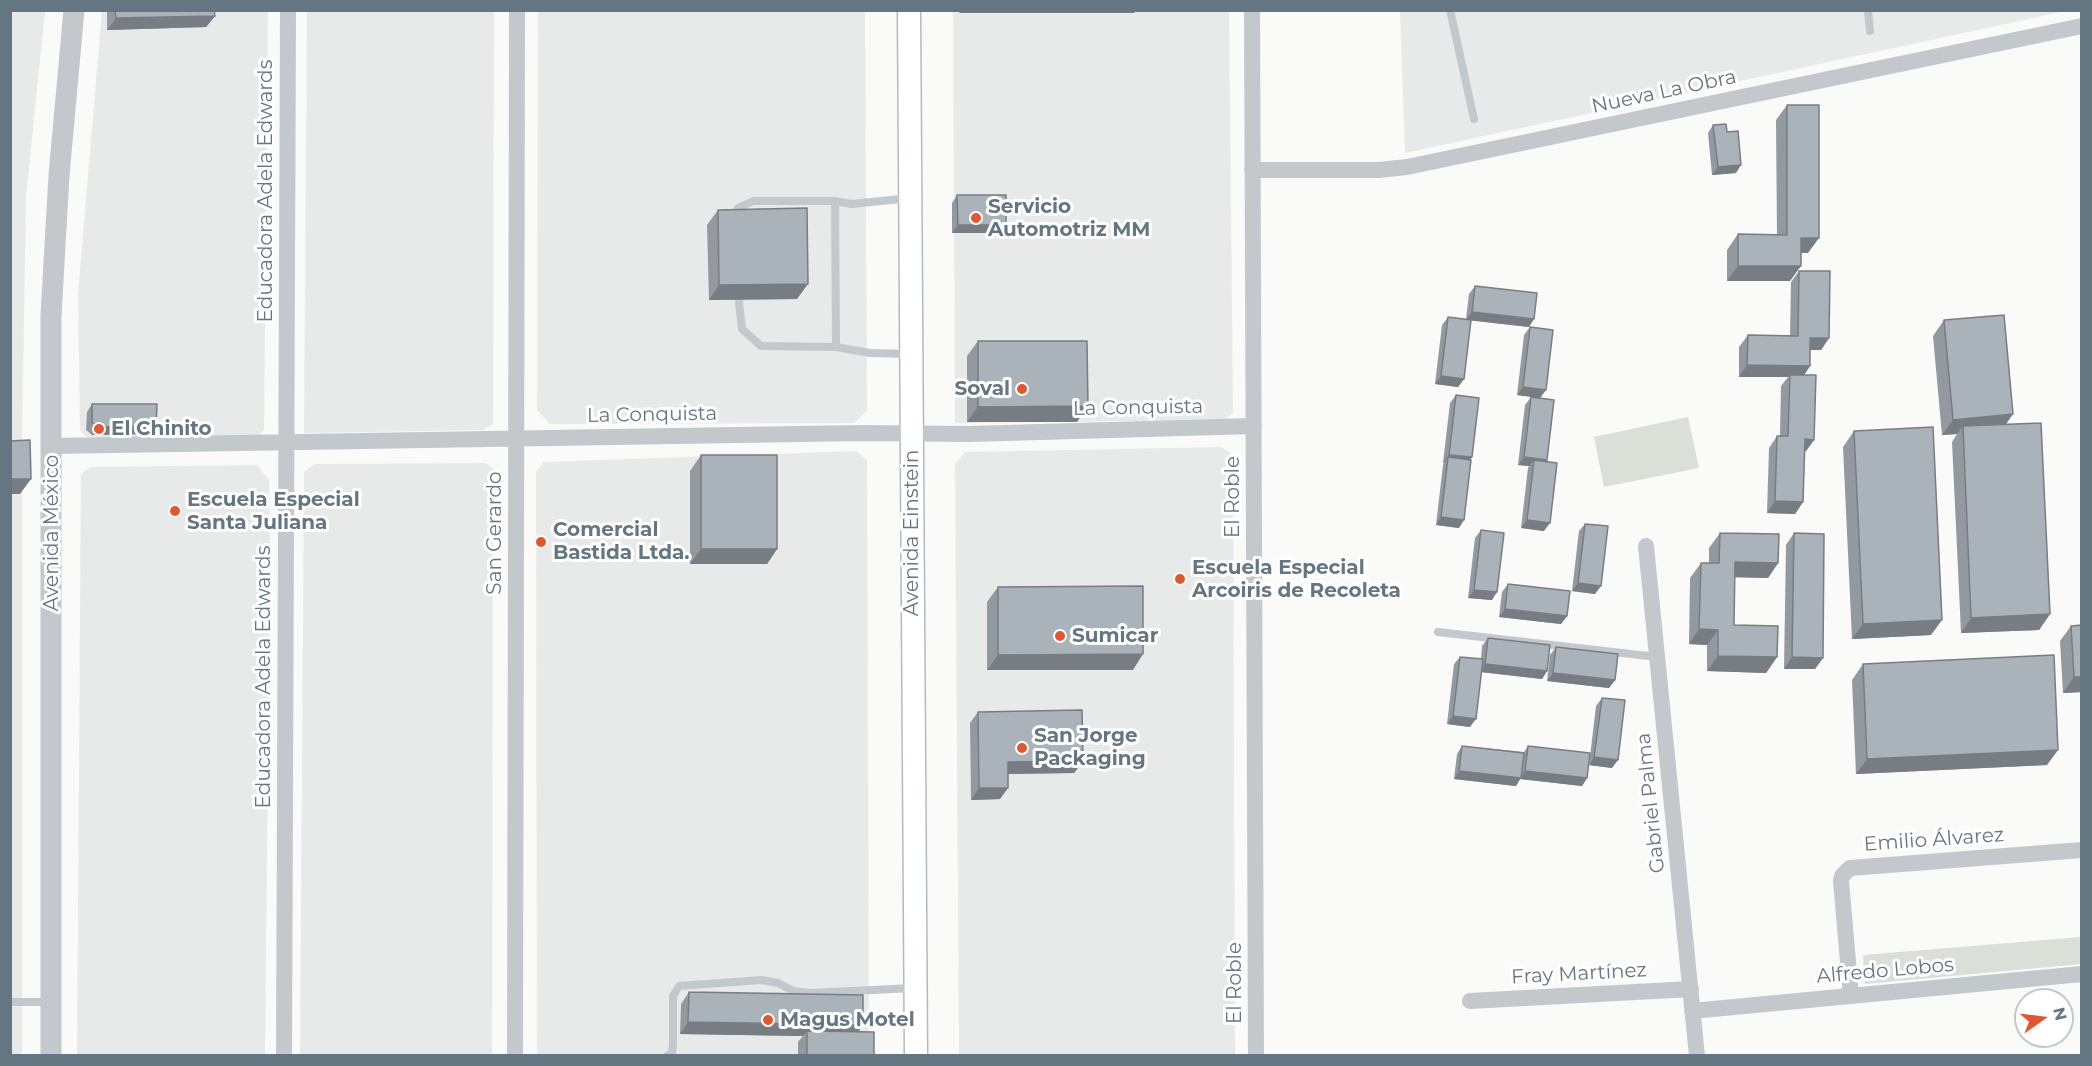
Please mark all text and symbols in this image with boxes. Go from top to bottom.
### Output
street label: Educadora Adela Edwards [254,60,278,322]
street label: Nueva La Obra [1589,65,1739,119]
place label: Servicio Automotriz MM [988,195,1150,242]
marker: Servicio Automotriz MM [969,211,983,225]
place label: Soval [955,377,1010,401]
marker: Soval [1015,382,1029,396]
street label: La Conquista [1073,395,1203,421]
street label: La Conquista [587,402,717,428]
place label: El Chinito [111,417,212,441]
marker: El Chinito [92,422,106,436]
street label: Avenida Einstein [900,450,924,616]
street label: Avenida México [40,455,64,611]
street label: El Roble [1221,456,1245,538]
street label: San Gerardo [483,471,507,595]
place label: Escuela Especial Santa Juliana [187,488,360,535]
marker: Escuela Especial Santa Juliana [168,504,182,518]
place label: Comercial Bastida Ltda. [553,518,690,565]
marker: Comercial Bastida Ltda. [534,535,548,549]
street label: Educadora Adela Edwards [252,546,276,808]
place label: Escuela Especial Arcoiris de Recoleta [1192,556,1401,603]
marker: Escuela Especial Arcoiris de Recoleta [1173,572,1187,586]
place label: Sumicar [1072,624,1158,648]
marker: Sumicar [1053,629,1067,643]
place label: San Jorge Packaging [1034,724,1146,771]
street label: Gabriel Palma [1632,732,1670,874]
marker: San Jorge Packaging [1015,741,1029,755]
street label: Emilio Álvarez [1863,823,2005,857]
street label: El Roble [1223,942,1247,1024]
street label: Alfredo Lobos [1815,953,1955,989]
street label: Fray Martínez [1511,958,1647,990]
north arrow [2014,988,2074,1048]
text: N [2049,1005,2071,1023]
place label: Magus Motel [780,1008,915,1032]
marker: Magus Motel [761,1013,775,1027]

